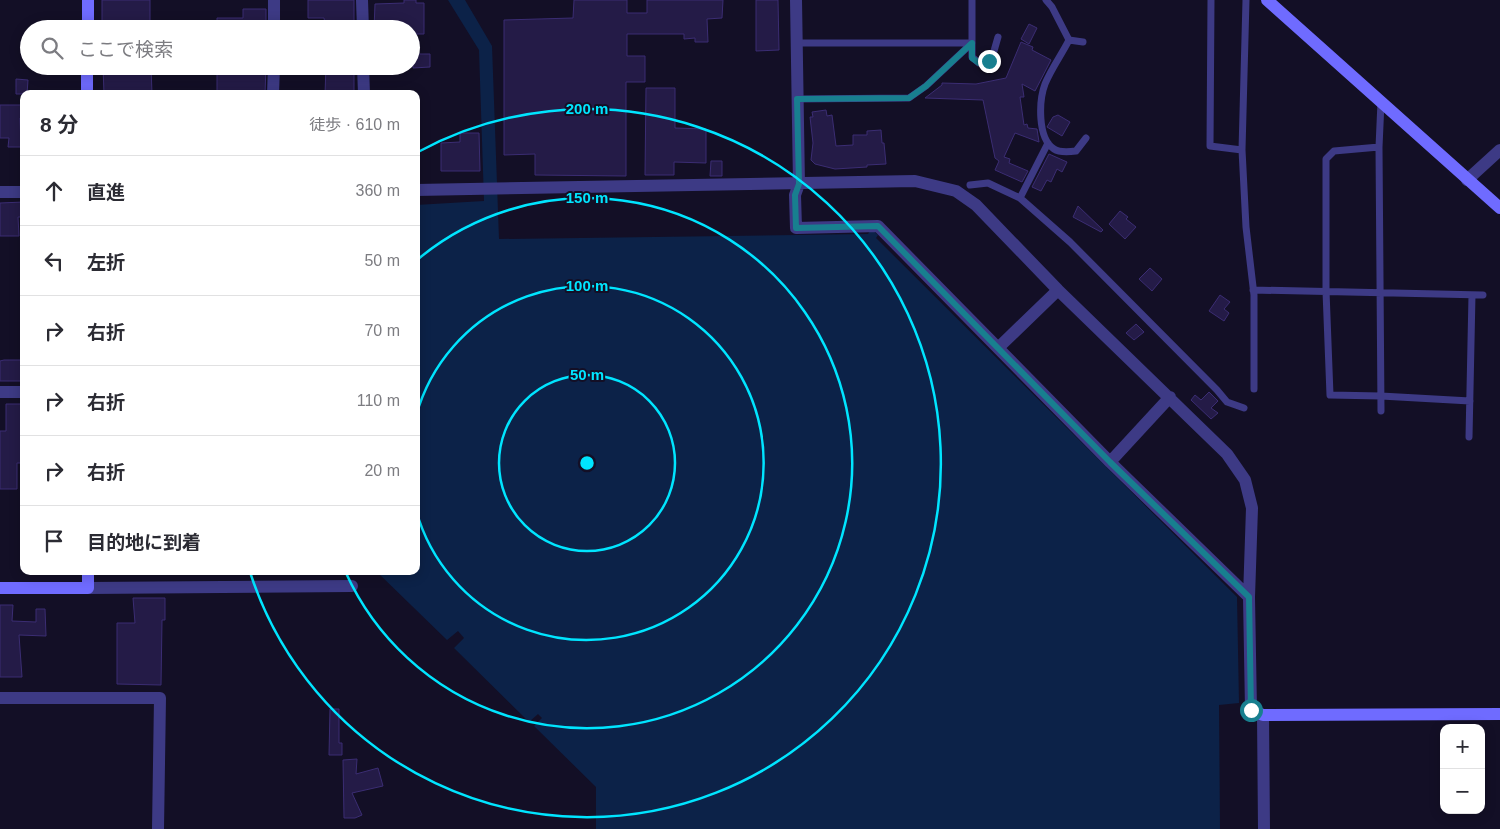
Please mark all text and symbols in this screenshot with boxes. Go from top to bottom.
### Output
search box [20,20,420,75]
icon: search [38,34,66,62]
text: ここで検索 [78,39,173,60]
route end [978,50,1001,73]
text: 200 m [566,100,608,117]
text: 8 分 [40,113,79,136]
text: 徒歩 · 610 m [309,116,400,133]
icon: ahead [40,177,68,205]
text: 直進 [87,182,125,203]
text: 360 m [356,182,400,199]
text: 150 m [566,189,608,206]
icon: left [40,247,68,275]
text: 左折 [87,252,125,273]
text: 50 m [364,252,400,269]
text: 100 m [566,277,608,294]
icon: right [40,317,68,345]
text: 右折 [87,322,125,343]
text: 70 m [364,322,400,339]
text: 50 m [570,366,604,383]
icon: right [40,387,68,415]
text: 右折 [87,392,125,413]
text: 110 m [357,392,400,409]
centre of rings [578,454,596,472]
icon: right [40,457,68,485]
text: 右折 [87,462,125,483]
text: 20 m [364,462,400,479]
icon: arrive [40,527,68,555]
text: 目的地に到着 [87,532,201,553]
route start [1240,699,1263,722]
map controls [1440,724,1485,814]
button: + [1440,724,1485,769]
button: − [1440,769,1485,814]

